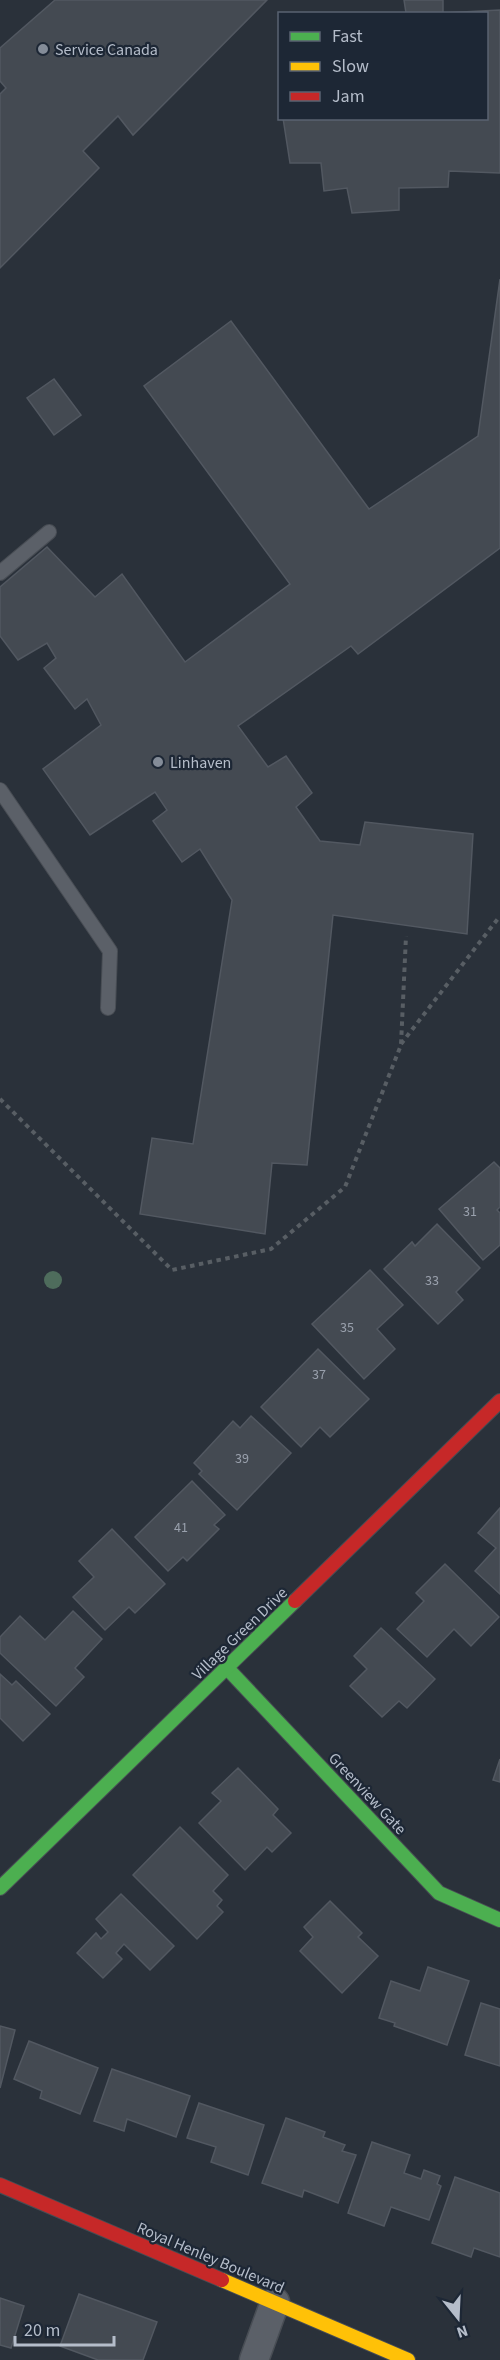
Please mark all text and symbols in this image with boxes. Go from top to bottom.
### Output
legend [278,12,488,120]
text: Fast [332,24,363,49]
place label: Service Canada [55,39,158,61]
marker: Service Canada [36,42,50,56]
text: Slow [332,54,369,79]
text: Jam [332,84,365,109]
place label: Linhaven [170,752,231,774]
marker: Linhaven [151,755,165,769]
house number: 31 [463,1202,477,1222]
house number: 33 [425,1271,439,1291]
house number: 35 [340,1318,354,1338]
house number: 37 [312,1365,326,1385]
house number: 39 [235,1449,249,1469]
house number: 41 [174,1518,188,1538]
street label: Village Green Drive [187,1582,292,1685]
street label: Greenview Gate [323,1748,411,1840]
street label: Royal Henley Boulevard [133,2217,288,2299]
north arrow [428,2288,488,2348]
scale bar [15,2309,114,2347]
text: 20 m [24,2318,60,2343]
text: N [454,2319,471,2343]

